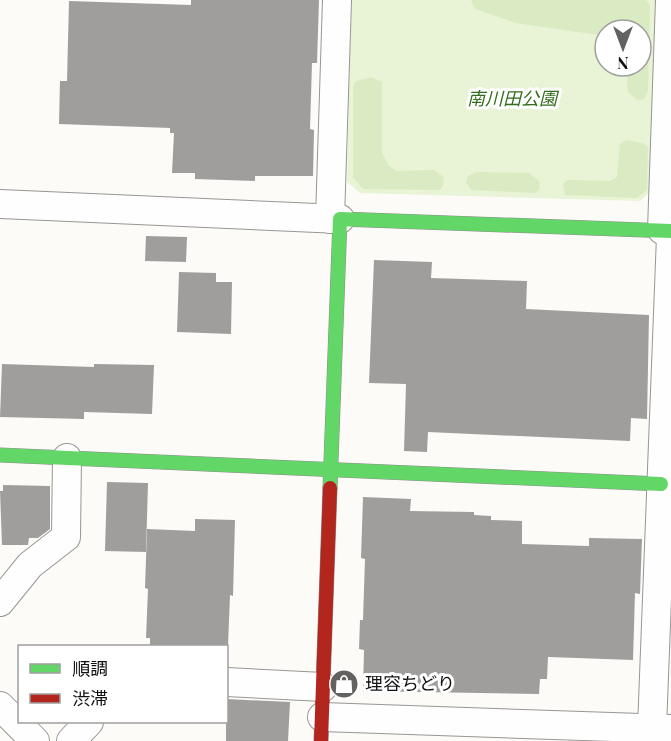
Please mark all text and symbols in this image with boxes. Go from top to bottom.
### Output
north arrow [593,18,653,78]
text: N [617,53,629,74]
park label: 南川田公園 [467,86,560,110]
legend [18,645,228,723]
text: 順調 [72,656,108,680]
shop icon: 理容ちどり [328,668,360,700]
place label: 理容ちどり [365,671,455,695]
text: 渋滞 [72,686,108,710]

